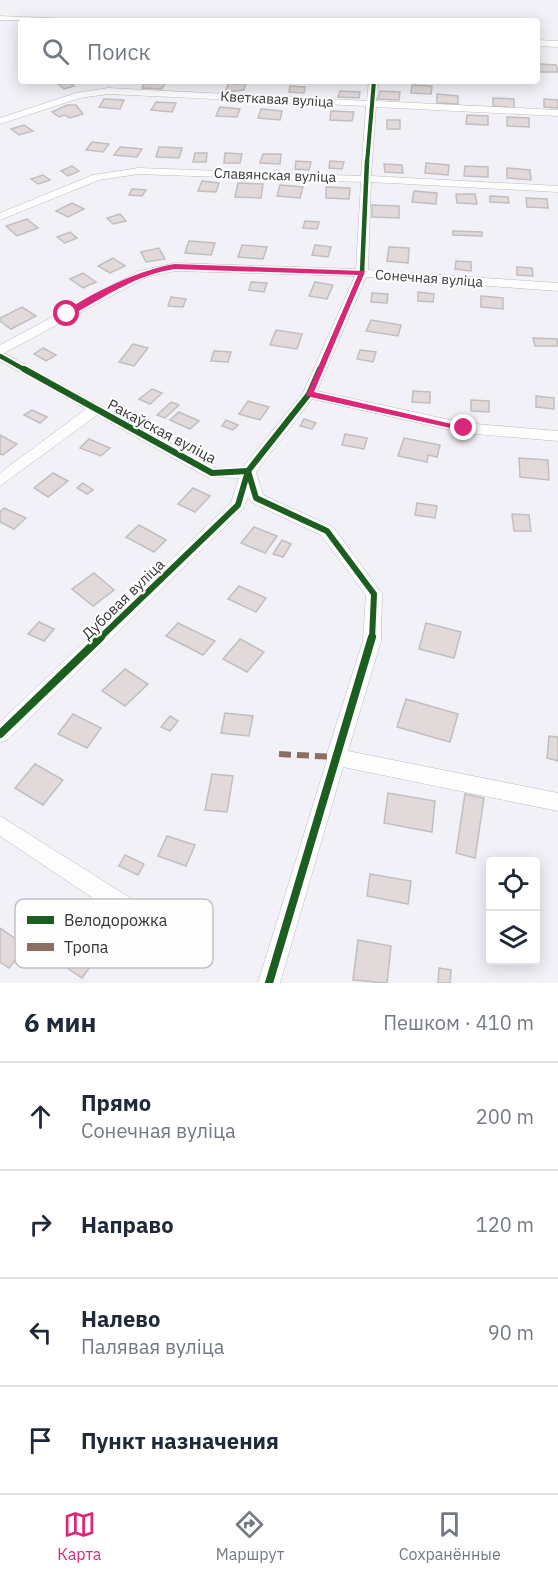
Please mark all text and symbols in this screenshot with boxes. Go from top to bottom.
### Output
search box [18,18,540,84]
icon: search [39,35,72,68]
text: Поиск [87,37,151,66]
street label: Кветкавая вуліца [220,87,335,111]
street label: Славянская вуліца [214,164,337,186]
street label: Сонечная вуліца [374,265,484,291]
route start [53,300,79,326]
street label: Ракаўская вуліца [104,394,220,468]
route end [450,414,476,440]
street label: Дубовая вуліца [78,555,168,643]
map controls [486,857,540,965]
button: locate [486,857,540,911]
legend [15,899,213,968]
text: Велодорожка [64,910,168,930]
button: layers [486,911,540,965]
text: Тропа [64,937,109,957]
text: 6 мин [24,1005,96,1039]
text: Пешком · 410 m [383,1009,534,1036]
text: Прямо [81,1088,151,1117]
icon: ahead [24,1100,57,1133]
text: 200 m [476,1103,534,1130]
text: Сонечная вуліца [81,1117,236,1144]
icon: right [24,1208,57,1241]
text: Направо [81,1210,174,1239]
text: 120 m [476,1211,534,1238]
text: Налево [81,1304,160,1333]
icon: left [24,1316,57,1349]
text: 90 m [488,1319,534,1346]
text: Палявая вуліца [81,1333,225,1360]
icon: arrive [24,1424,57,1457]
text: Пункт назначения [81,1426,279,1455]
tab: Карта [57,1508,101,1564]
tab: Маршрут [216,1508,284,1564]
tab: Сохранённые [399,1508,501,1564]

